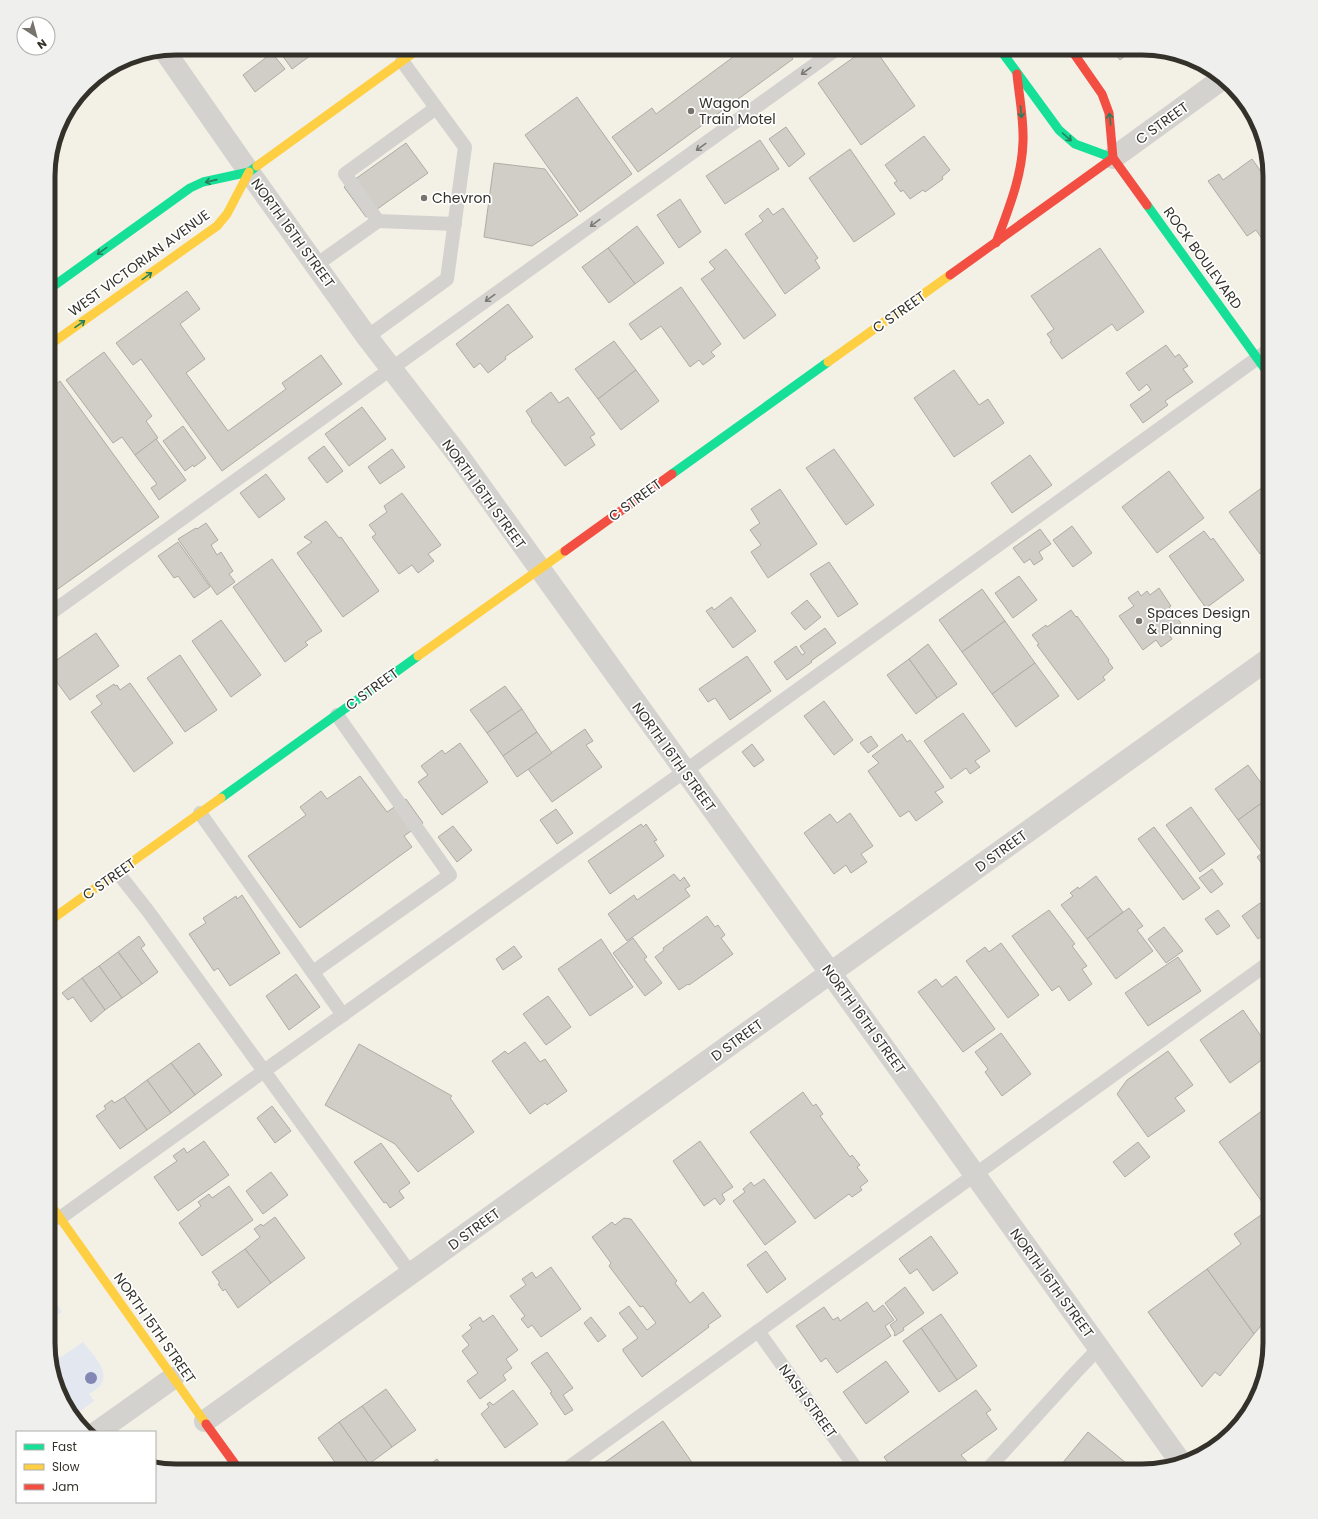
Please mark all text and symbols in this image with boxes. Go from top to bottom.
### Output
north arrow [16,16,56,56]
text: N [34,35,50,53]
one-way arrow [801,67,812,75]
place label: Wagon Train Motel [699,93,776,129]
street label: C STREET [1132,97,1193,149]
one-way arrow [1017,105,1025,118]
marker: Wagon Train Motel [686,106,696,116]
one-way arrow [1106,113,1113,126]
one-way arrow [1062,132,1072,141]
one-way arrow [696,143,707,151]
street label: NORTH 16TH STREET [246,174,340,292]
one-way arrow [204,177,217,185]
place label: Chevron [432,188,491,208]
marker: Chevron [419,193,429,203]
street label: ROCK BOULEVARD [1159,203,1247,313]
street label: WEST VICTORIAN AVENUE [64,205,214,321]
one-way arrow [590,219,601,227]
one-way arrow [97,247,108,255]
one-way arrow [141,272,152,280]
street label: C STREET [868,286,930,338]
one-way arrow [484,294,495,303]
one-way arrow [74,319,85,328]
street label: NORTH 16TH STREET [437,435,531,553]
street label: C STREET [605,474,666,526]
place label: Spaces Design & Planning [1147,603,1250,639]
marker: Spaces Design & Planning [1134,616,1144,626]
street label: C STREET [342,663,403,715]
street label: NORTH 16TH STREET [627,698,721,816]
street label: D STREET [971,825,1031,877]
street label: C STREET [78,853,140,905]
street label: NORTH 16TH STREET [817,960,911,1078]
street label: D STREET [707,1014,767,1066]
street label: D STREET [444,1203,504,1255]
street label: NORTH 16TH STREET [1005,1224,1099,1342]
street label: NORTH 15TH STREET [109,1269,201,1388]
street label: NASH STREET [774,1360,842,1442]
legend [16,1431,156,1503]
text: Fast [52,1438,77,1455]
text: Slow [52,1458,80,1475]
text: Jam [52,1478,79,1495]

